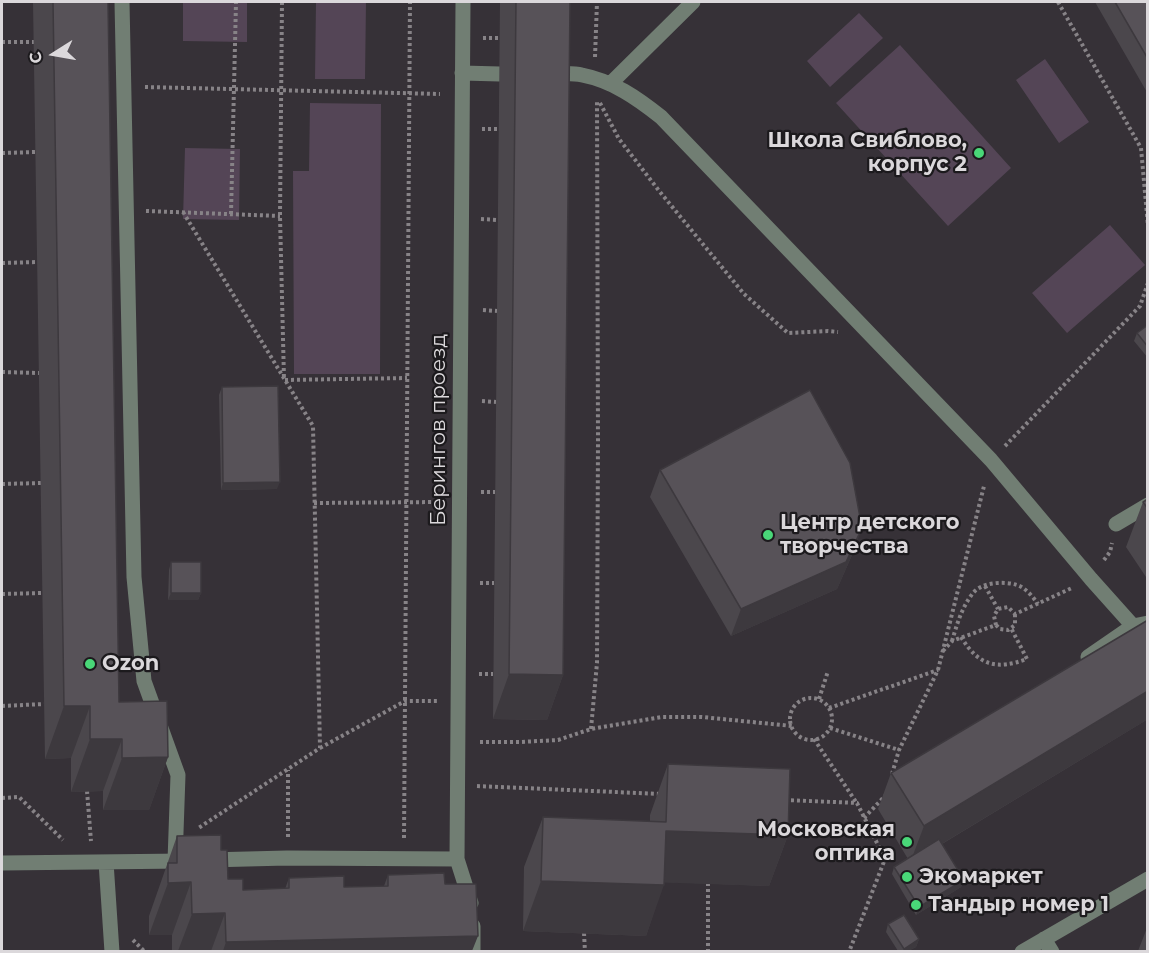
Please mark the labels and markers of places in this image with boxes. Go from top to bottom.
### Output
place label: Школа Свиблово, корпус 2 [768,128,967,178]
marker: Школа Свиблово, корпус 2 [972,146,986,160]
place label: Центр детского творчества [780,510,959,560]
marker: Центр детского творчества [761,528,775,542]
place label: Ozon [102,651,159,677]
marker: Ozon [83,657,97,671]
place label: Московская оптика [757,817,895,867]
marker: Московская оптика [900,835,914,849]
place label: Экомаркет [919,864,1043,890]
marker: Экомаркет [900,870,914,884]
place label: Тандыр номер 1 [928,892,1109,918]
marker: Тандыр номер 1 [909,898,923,912]

